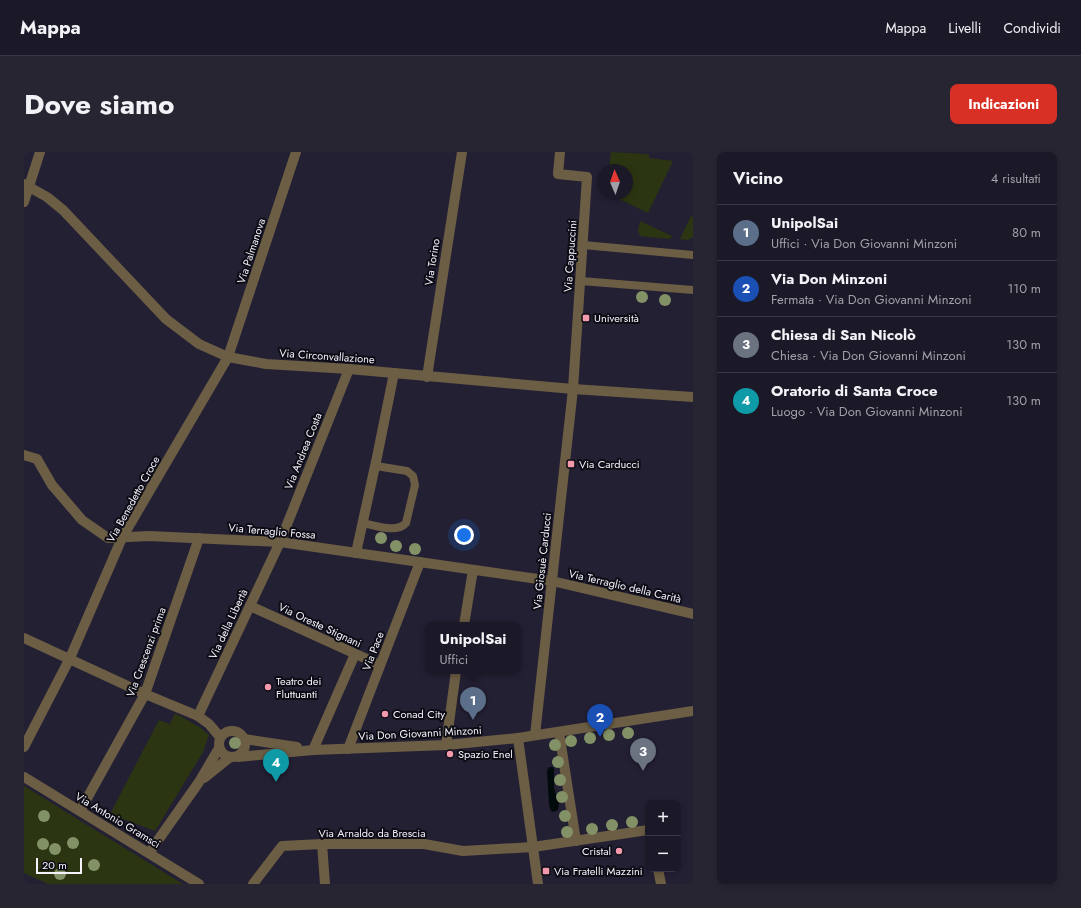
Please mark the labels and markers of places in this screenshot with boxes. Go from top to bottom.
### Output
place label: Università [594,310,639,326]
marker: Università [581,313,591,323]
place label: Via Carducci [579,456,640,472]
marker: Via Carducci [566,459,576,469]
place label: Teatro dei Fluttuanti [276,673,321,702]
marker: Teatro dei Fluttuanti [263,682,273,692]
pin: 1 [460,687,486,720]
pin: 2 [587,704,613,737]
place label: Conad City [393,706,445,722]
marker: Conad City [380,709,390,719]
pin: 3 [630,738,656,771]
place label: Spazio Enel [458,746,513,762]
pin: 4 [263,749,289,782]
marker: Spazio Enel [445,749,455,759]
place label: Cristal [582,843,611,859]
marker: Cristal [614,846,624,856]
place label: Via Fratelli Mazzini [554,863,643,879]
marker: Via Fratelli Mazzini [541,866,551,876]

